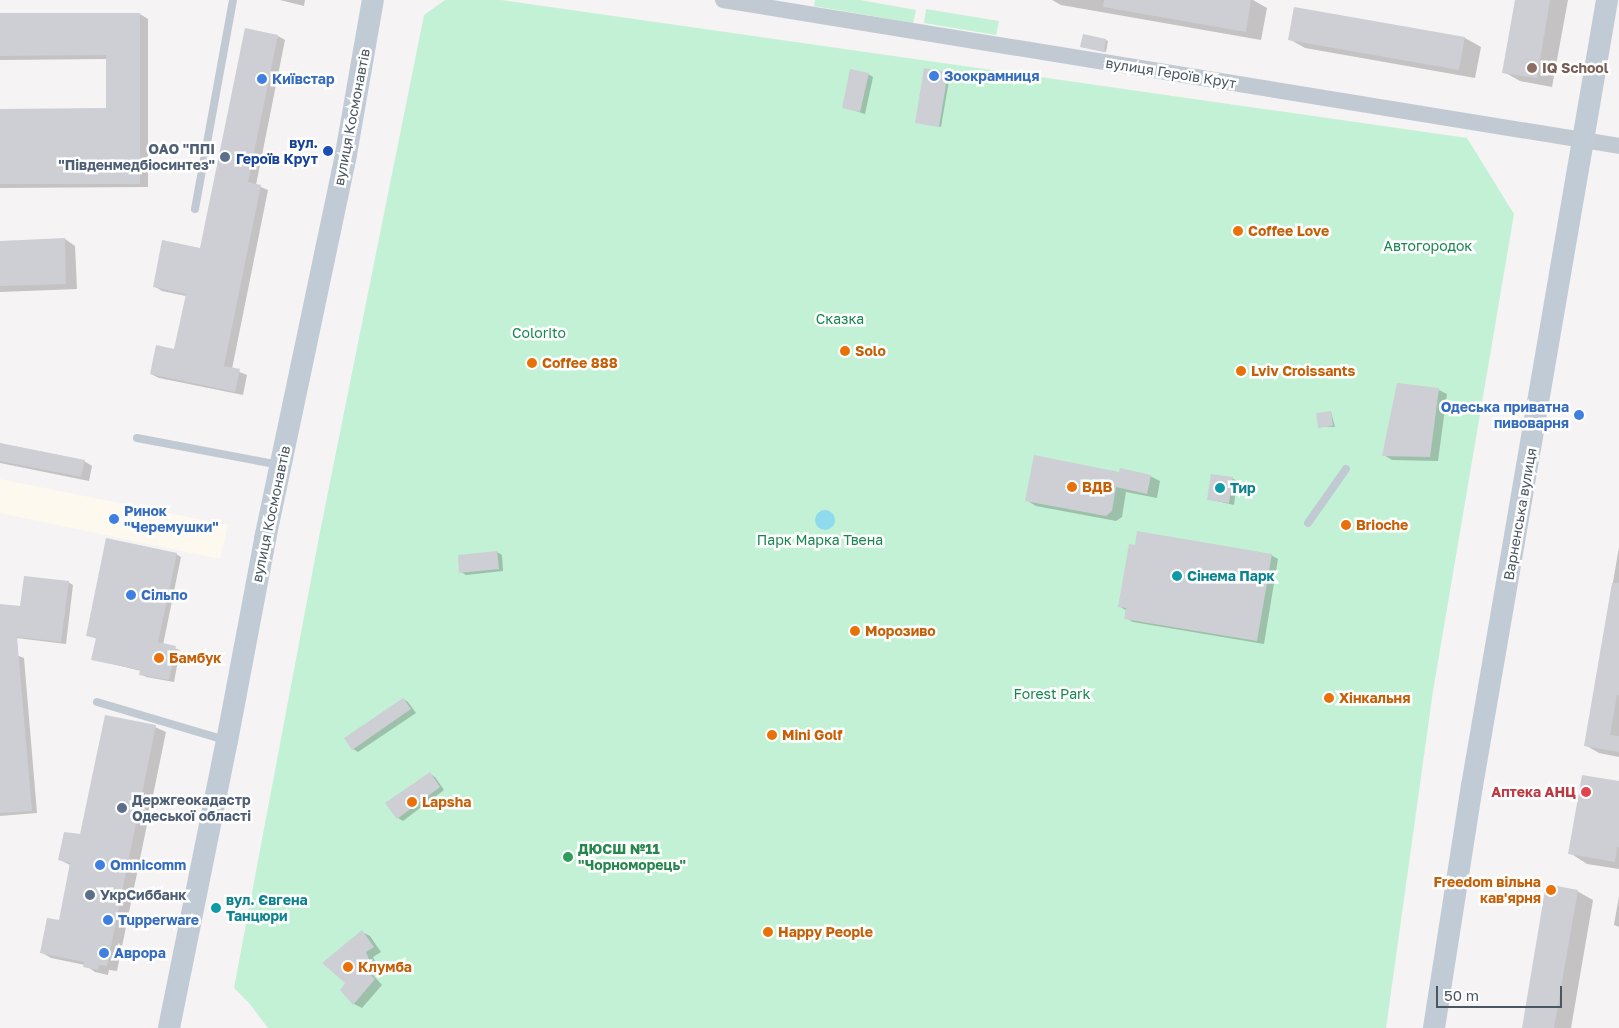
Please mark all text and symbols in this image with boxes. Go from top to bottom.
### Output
street label: вулиця Космонавтів [330,47,374,187]
street label: вулиця Героїв Крут [1105,54,1237,92]
place label: IQ School [1542,60,1608,76]
marker: IQ School [1526,62,1538,74]
place label: Зоокрамниця [944,68,1039,84]
marker: Зоокрамниця [928,70,940,82]
place label: Київстар [272,71,334,87]
marker: Київстар [256,73,268,85]
place label: вул. Героїв Крут [236,135,318,168]
place label: ОАО "ППІ "Південмедбіосинтез" [58,141,215,174]
marker: вул. Героїв Крут [322,145,334,157]
marker: ОАО "ППІ "Південмедбіосинтез" [219,151,231,163]
place label: Coffee Love [1248,223,1329,239]
marker: Coffee Love [1232,225,1244,237]
park label: Автогородок [1384,238,1472,254]
park label: Сказка [816,311,864,327]
park label: Colorito [512,325,566,341]
place label: Solo [855,343,886,359]
marker: Solo [839,345,851,357]
place label: Coffee 888 [542,355,618,371]
marker: Coffee 888 [526,357,538,369]
place label: Lviv Croissants [1251,363,1355,379]
marker: Lviv Croissants [1235,365,1247,377]
place label: Одеська приватна пивоварня [1441,399,1569,432]
marker: Одеська приватна пивоварня [1573,409,1585,421]
street label: вулиця Космонавтів [248,444,294,584]
street label: Варненська вулиця [1500,447,1540,581]
place label: ВДВ [1082,479,1112,495]
place label: Тир [1230,480,1256,496]
marker: ВДВ [1066,481,1078,493]
marker: Тир [1214,482,1226,494]
place label: Ринок "Черемушки" [124,503,219,536]
marker: Ринок "Черемушки" [108,513,120,525]
place label: Brioche [1356,517,1408,533]
marker: Brioche [1340,519,1352,531]
park label: Парк Марка Твена [757,532,883,548]
place label: Сінема Парк [1187,568,1275,584]
marker: Сінема Парк [1171,570,1183,582]
place label: Сільпо [141,587,188,603]
marker: Сільпо [125,589,137,601]
place label: Морозиво [865,623,936,639]
marker: Морозиво [849,625,861,637]
place label: Бамбук [169,650,221,666]
marker: Бамбук [153,652,165,664]
park label: Forest Park [1014,686,1090,702]
place label: Хінкальня [1339,690,1410,706]
marker: Хінкальня [1323,692,1335,704]
place label: Mini Golf [782,727,842,743]
marker: Mini Golf [766,729,778,741]
place label: Аптека АНЦ [1491,784,1576,800]
marker: Аптека АНЦ [1580,786,1592,798]
place label: Держгеокадастр Одеської області [132,792,251,824]
place label: Lapsha [422,794,471,810]
marker: Lapsha [406,796,418,808]
marker: Держгеокадастр Одеської області [116,802,128,814]
place label: ДЮСШ №11 "Чорноморець" [578,841,686,874]
marker: ДЮСШ №11 "Чорноморець" [562,851,574,863]
place label: Omnicomm [110,857,186,873]
marker: Omnicomm [94,859,106,871]
place label: Freedom вільна кав'ярня [1433,874,1541,906]
marker: Freedom вільна кав'ярня [1545,884,1557,896]
place label: УкрСиббанк [100,887,186,903]
marker: УкрСиббанк [84,889,96,901]
place label: вул. Євгена Танцюри [226,892,308,924]
marker: вул. Євгена Танцюри [210,902,222,914]
place label: Tupperware [118,912,199,928]
marker: Tupperware [102,914,114,926]
place label: Happy People [778,924,873,940]
marker: Happy People [762,926,774,938]
place label: Аврора [114,945,166,961]
marker: Аврора [98,947,110,959]
place label: Клумба [358,959,412,975]
marker: Клумба [342,961,354,973]
scale bar [1439,976,1565,1008]
text: 50 m [1444,986,1479,1004]

